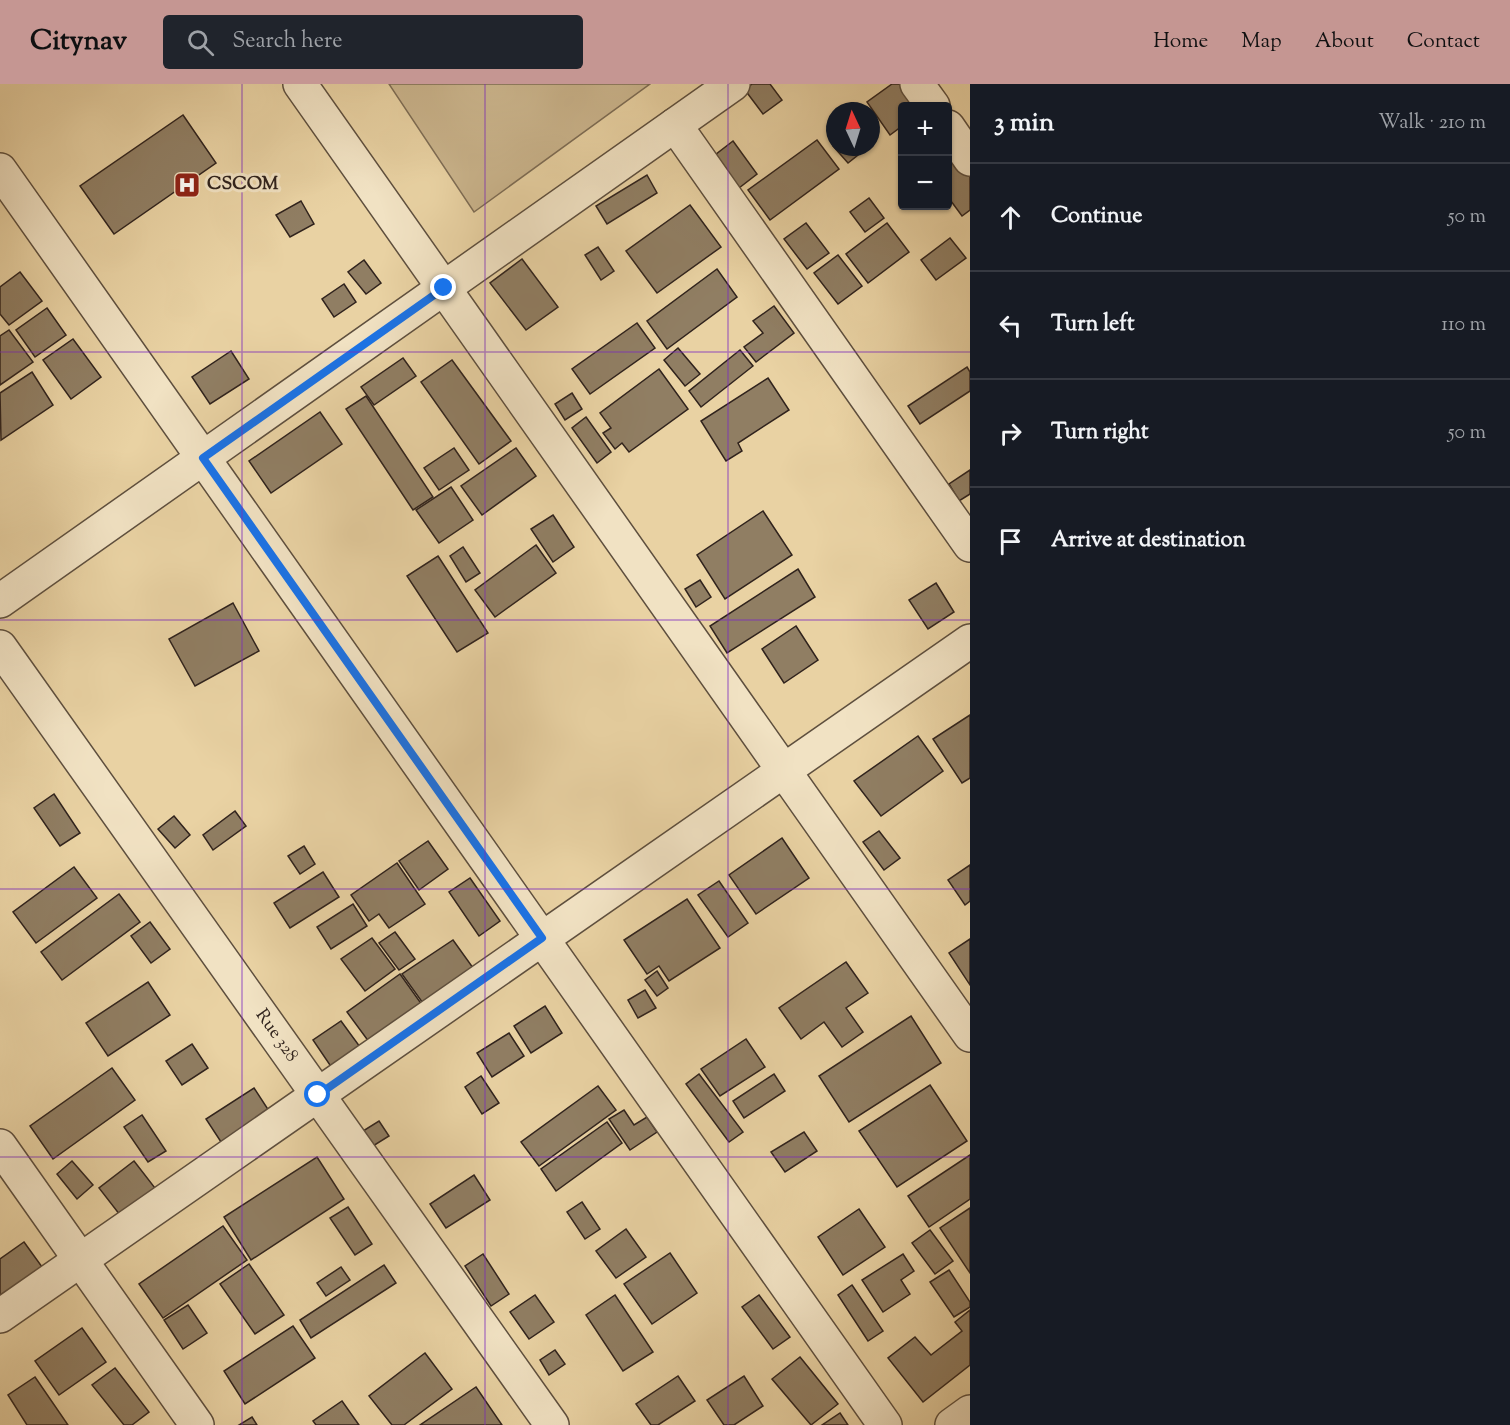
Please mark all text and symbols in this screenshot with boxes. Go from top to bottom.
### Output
search box [163,15,583,69]
text: Citynav [30,22,127,62]
icon: search [184,26,217,59]
text: Search here [232,26,343,58]
text: Home [1153,27,1208,57]
text: Map [1241,27,1282,57]
text: About [1315,27,1374,57]
text: Contact [1407,27,1480,57]
north arrow [826,102,880,156]
map controls [898,102,952,210]
button: + [898,102,952,156]
text: 3 min [994,105,1054,142]
text: Walk · 210 m [1378,109,1486,138]
button: − [898,156,952,210]
hospital icon: CSCOM [172,170,202,200]
place label: CSCOM [207,172,279,198]
icon: ahead [994,201,1027,234]
text: Continue [1051,201,1142,233]
text: 50 m [1448,203,1486,232]
route end [430,274,456,300]
icon: left [994,309,1027,342]
text: Turn left [1051,309,1134,341]
text: 110 m [1441,311,1486,340]
icon: right [994,417,1027,450]
text: Turn right [1051,417,1148,449]
text: 50 m [1448,419,1486,448]
icon: arrive [994,525,1027,558]
text: Arrive at destination [1051,525,1246,557]
street label: Rue 328 [248,1004,304,1068]
route start [304,1081,330,1107]

